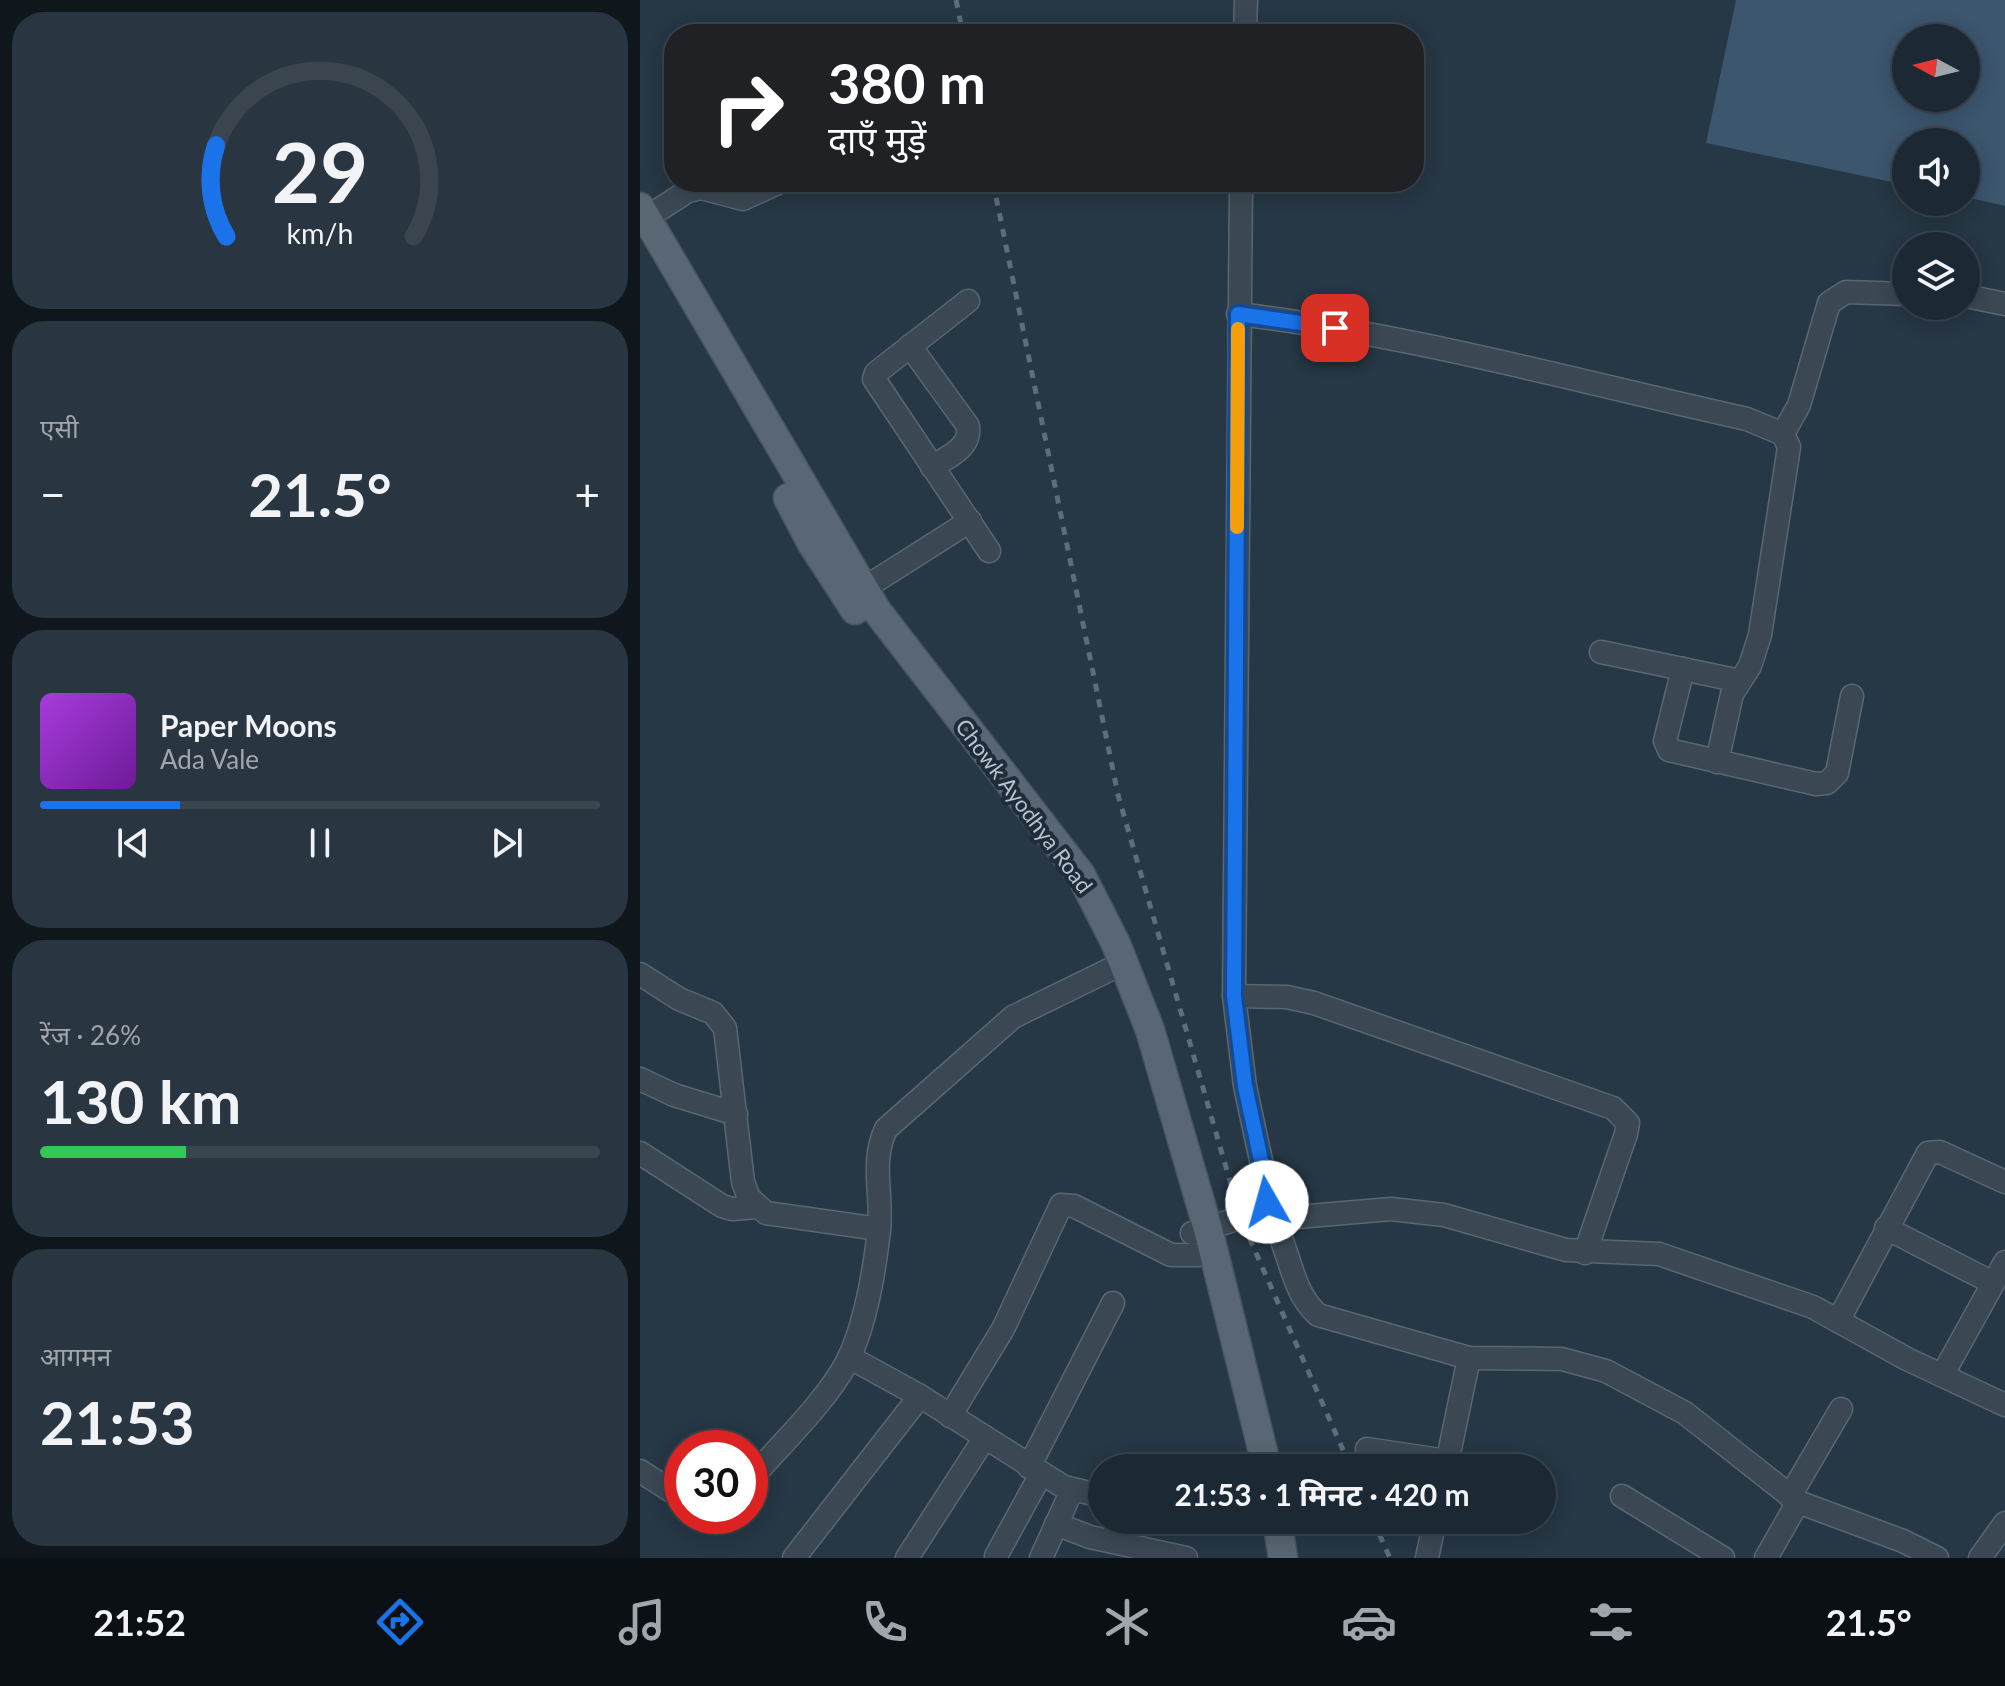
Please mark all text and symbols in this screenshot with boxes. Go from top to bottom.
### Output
north arrow [1892,24,1980,112]
map controls [1892,24,1980,320]
text: 380 m [828,49,986,116]
icon: right [696,56,800,160]
text: दाएँ मुड़ें [828,117,926,161]
text: 29 [272,120,368,220]
button: sound [1892,128,1980,216]
text: km/h [287,216,353,250]
button: layers [1892,232,1980,320]
pin [1301,294,1369,362]
icon: arrive [1313,306,1357,350]
text: एसी [40,412,79,444]
text: 21.5° [248,458,392,530]
text: − [40,468,66,520]
text: + [574,468,600,520]
text: Paper Moons [160,707,337,743]
street label: Chowk Ayodhya Road [950,713,1099,898]
text: Ada Vale [160,743,259,775]
icon: previous [111,821,155,865]
icon: pause [298,821,342,865]
icon: next [485,821,529,865]
text: रेंज · 26% [40,1019,141,1051]
text: 130 km [40,1065,241,1137]
position arrow [1225,1160,1309,1244]
text: आगमन [40,1340,111,1372]
text: 21:53 [40,1386,195,1458]
speed limit sign: 30 [664,1430,768,1534]
text: 21:53 · 1 मिनट · 420 m [1174,1476,1470,1512]
icon: directions [372,1594,428,1650]
icon: music [614,1594,670,1650]
icon: phone [857,1594,913,1650]
icon: climate [1099,1594,1155,1650]
icon: car [1341,1594,1397,1650]
icon: filters [1583,1594,1639,1650]
text: 21:52 [93,1600,186,1644]
text: 21.5° [1826,1600,1912,1644]

